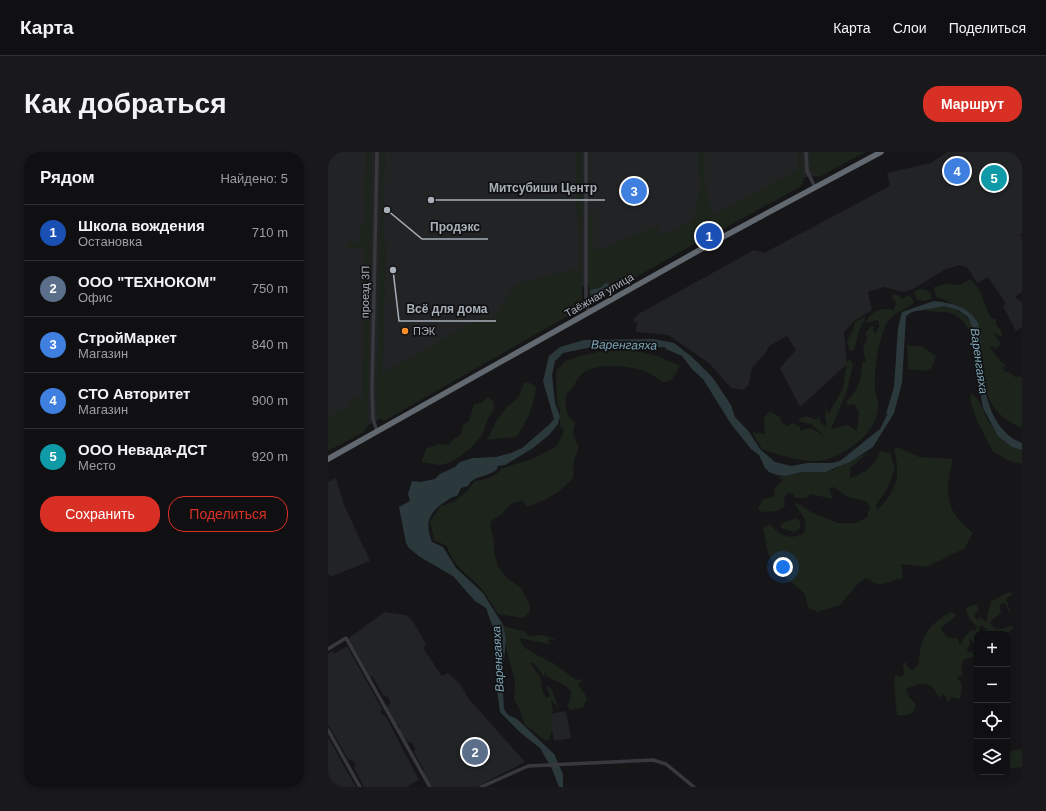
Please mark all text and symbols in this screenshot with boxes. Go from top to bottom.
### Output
text: Карта [20,17,74,38]
text: Карта [833,20,871,36]
text: Слои [893,20,927,36]
text: Поделиться [949,20,1026,36]
button: Маршрут [923,86,1022,122]
text: Как добраться [24,88,226,119]
pin: 4 [944,156,970,186]
pin: 5 [981,163,1007,193]
text: Рядом [40,168,95,187]
text: Найдено: 5 [220,171,288,186]
callout: Митсубиши Центр [481,176,605,200]
pin: 3 [621,176,647,206]
text: Митсубиши Центр [489,181,597,195]
callout: Продэкс [422,215,488,239]
text: Школа вождения [78,217,205,234]
text: Продэкс [430,220,480,234]
pin: 1 [696,221,722,251]
text: 1 [49,225,57,240]
text: 710 m [252,225,288,240]
text: Остановка [78,234,142,249]
street label: проезд 3П [359,266,371,318]
street label: Таёжная улица [563,270,636,320]
text: ООО "ТЕХНОКОМ" [78,273,216,290]
text: 2 [49,281,57,296]
text: 750 m [252,281,288,296]
text: Офис [78,290,113,305]
callout: Всё для дома [399,297,496,321]
text: Всё для дома [406,302,488,316]
place label: ПЭК [413,325,436,337]
marker: ПЭК [400,326,410,336]
water label: Варенгаяха [967,327,991,395]
text: СтройМаркет [78,329,177,346]
text: 3 [49,337,57,352]
text: 840 m [252,337,288,352]
water label: Варенгаяха [591,337,657,353]
text: Магазин [78,346,128,361]
text: СТО Авторитет [78,385,190,402]
text: 4 [49,393,57,408]
text: 900 m [252,393,288,408]
text: Магазин [78,402,128,417]
text: ООО Невада-ДСТ [78,441,207,458]
text: 5 [49,449,57,464]
text: 920 m [252,449,288,464]
text: Место [78,458,116,473]
button: Сохранить [40,496,160,532]
button: Поделиться [168,496,288,532]
your location [773,557,793,577]
water label: Варенгаяха [489,625,507,692]
map controls [974,631,1010,775]
button: + [974,631,1010,667]
button: − [974,667,1010,703]
button: locate [974,703,1010,739]
pin: 2 [462,737,488,767]
button: layers [974,739,1010,775]

